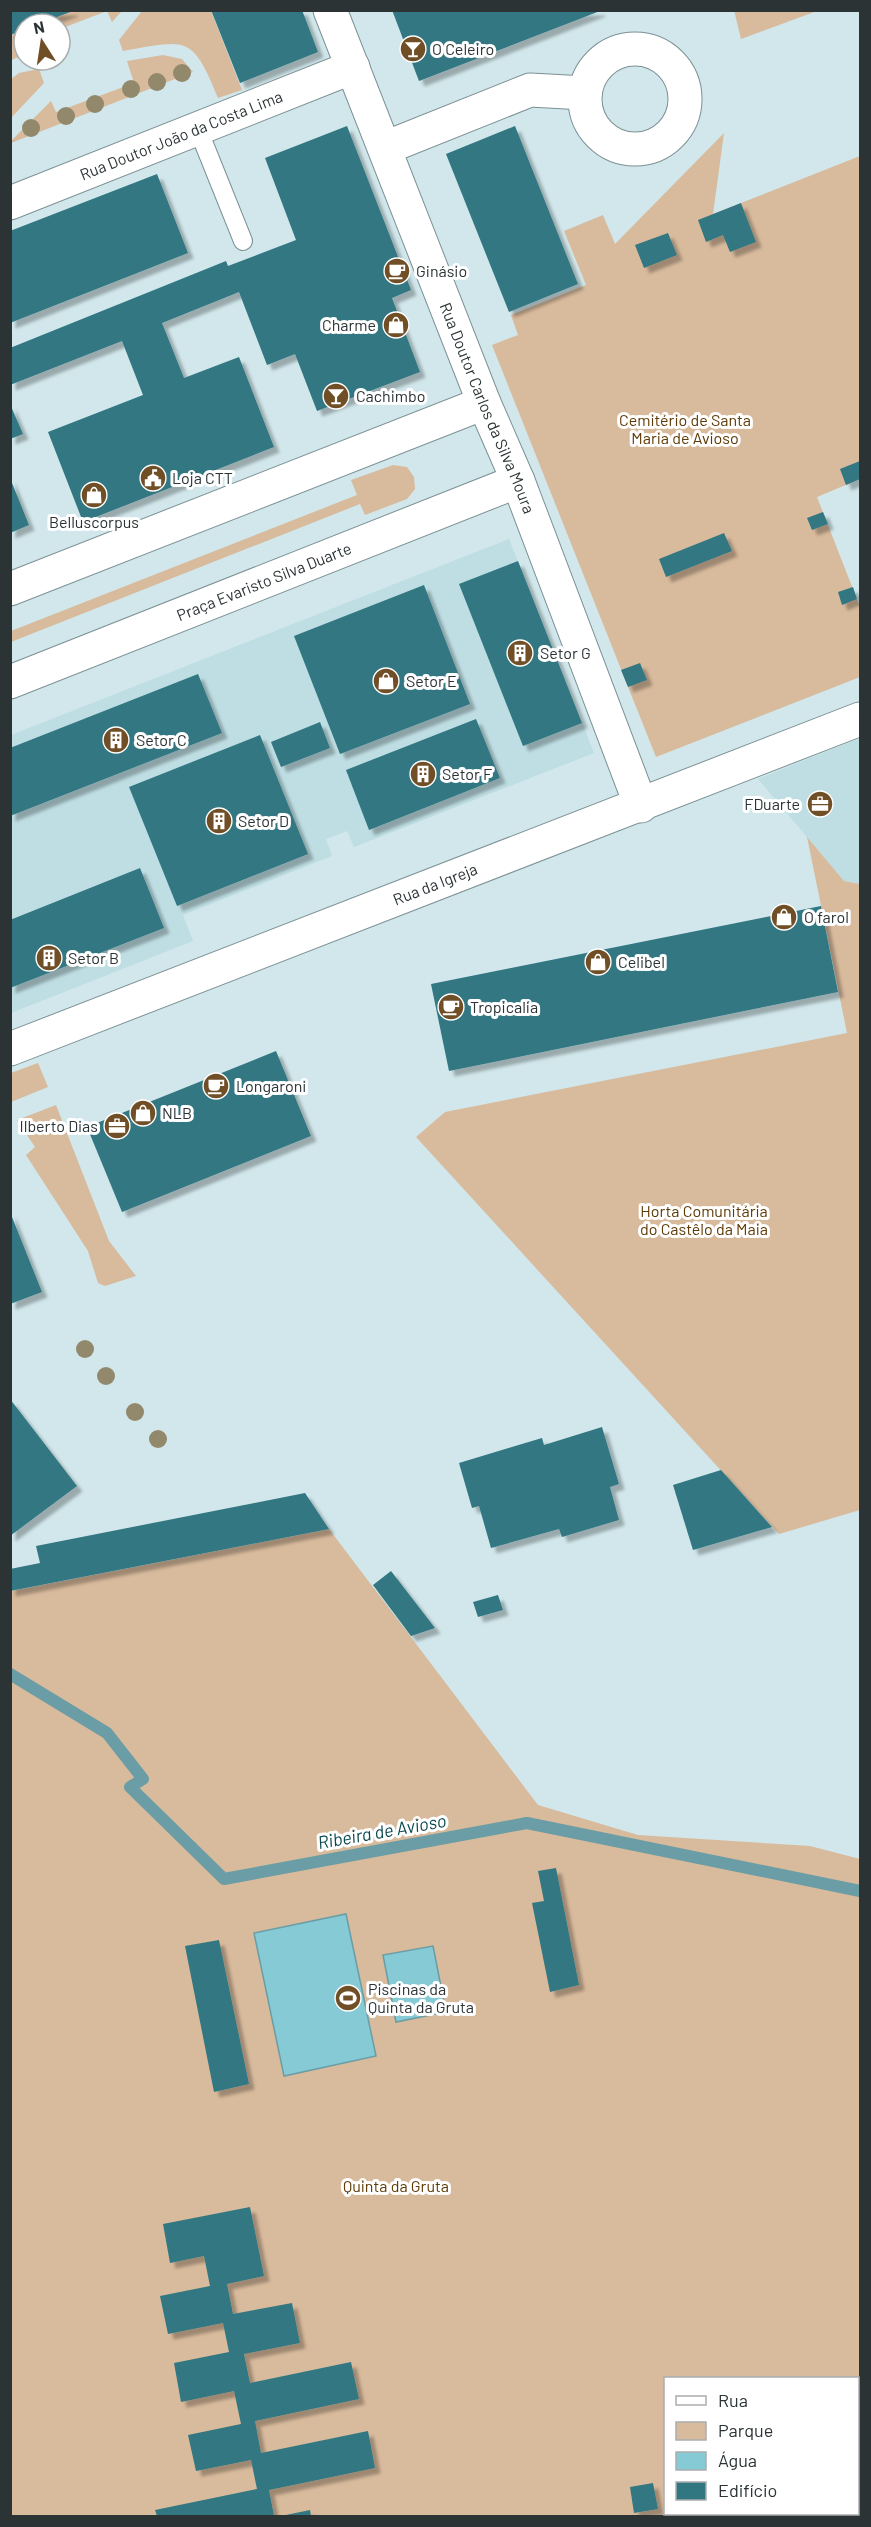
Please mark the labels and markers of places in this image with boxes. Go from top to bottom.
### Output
bar icon: O Celeiro [398,34,428,64]
place label: O Celeiro [432,39,494,58]
cafe icon: Ginásio [382,256,412,286]
place label: Ginásio [416,261,467,280]
shop icon: Charme [381,310,411,340]
place label: Charme [322,315,376,334]
bar icon: Cachimbo [321,381,351,411]
place label: Cachimbo [356,386,425,405]
public building icon: Loja CTT [138,463,168,493]
place label: Loja CTT [172,468,233,487]
shop icon: Belluscorpus [79,480,109,510]
place label: Belluscorpus [49,512,139,531]
building icon: Setor G [505,638,535,668]
place label: Setor G [540,643,591,662]
shop icon: Setor E [371,666,401,696]
place label: Setor E [406,671,457,690]
building icon: Setor C [101,725,131,755]
place label: Setor C [136,730,187,749]
building icon: Setor F [408,759,438,789]
place label: Setor F [442,764,492,783]
office icon: FDuarte [805,789,835,819]
place label: FDuarte [744,794,800,813]
building icon: Setor D [204,806,234,836]
place label: Setor D [238,811,289,830]
shop icon: O farol [769,902,799,932]
place label: O farol [804,907,849,926]
building icon: Setor B [34,943,64,973]
shop icon: Celibel [583,947,613,977]
place label: Setor B [68,948,119,967]
place label: Celibel [618,952,665,971]
cafe icon: Tropicalia [436,992,466,1022]
place label: Tropicalia [470,997,538,1016]
cafe icon: Longaroni [201,1071,231,1101]
place label: Longaroni [236,1076,306,1095]
shop icon: NLB [128,1098,158,1128]
place label: NLB [162,1103,192,1122]
office icon: Ilberto Dias [102,1111,132,1141]
place label: Ilberto Dias [20,1116,98,1135]
place label: Piscinas da Quinta da Gruta [368,1979,474,2016]
sports icon: Piscinas da Quinta da Gruta [333,1983,363,2013]

